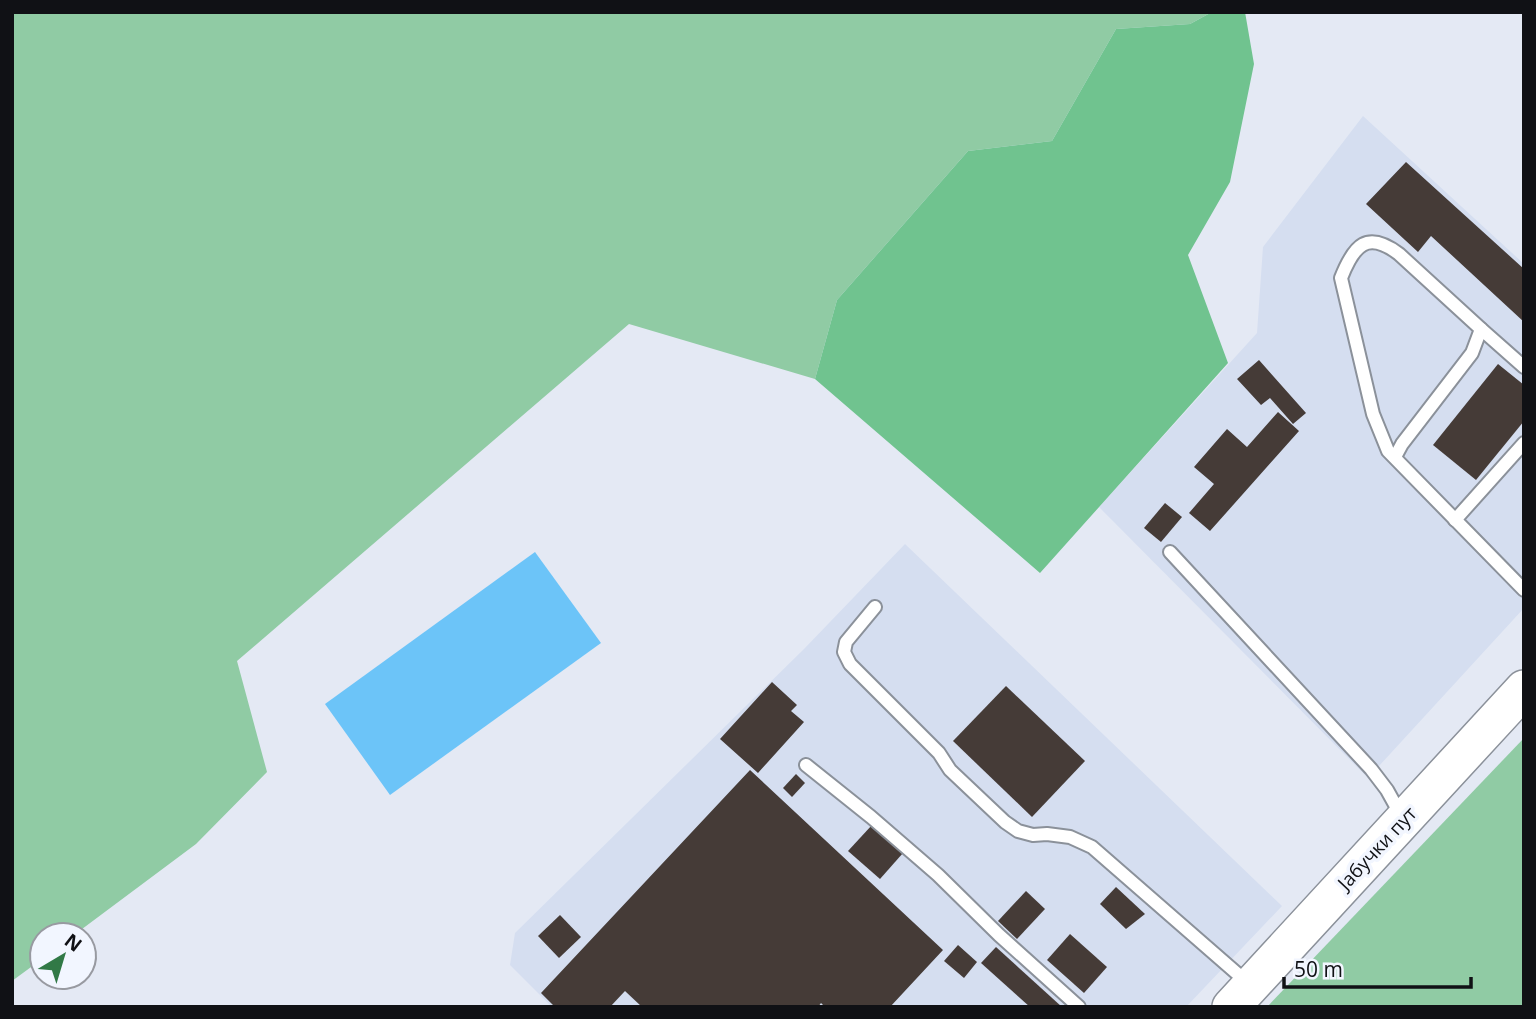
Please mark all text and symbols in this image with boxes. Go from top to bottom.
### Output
street label: Јабучки пут [1330,801,1422,897]
north arrow [28,921,98,991]
text: N [59,928,88,958]
scale bar [1284,946,1471,990]
text: 50 m [1294,955,1343,983]

